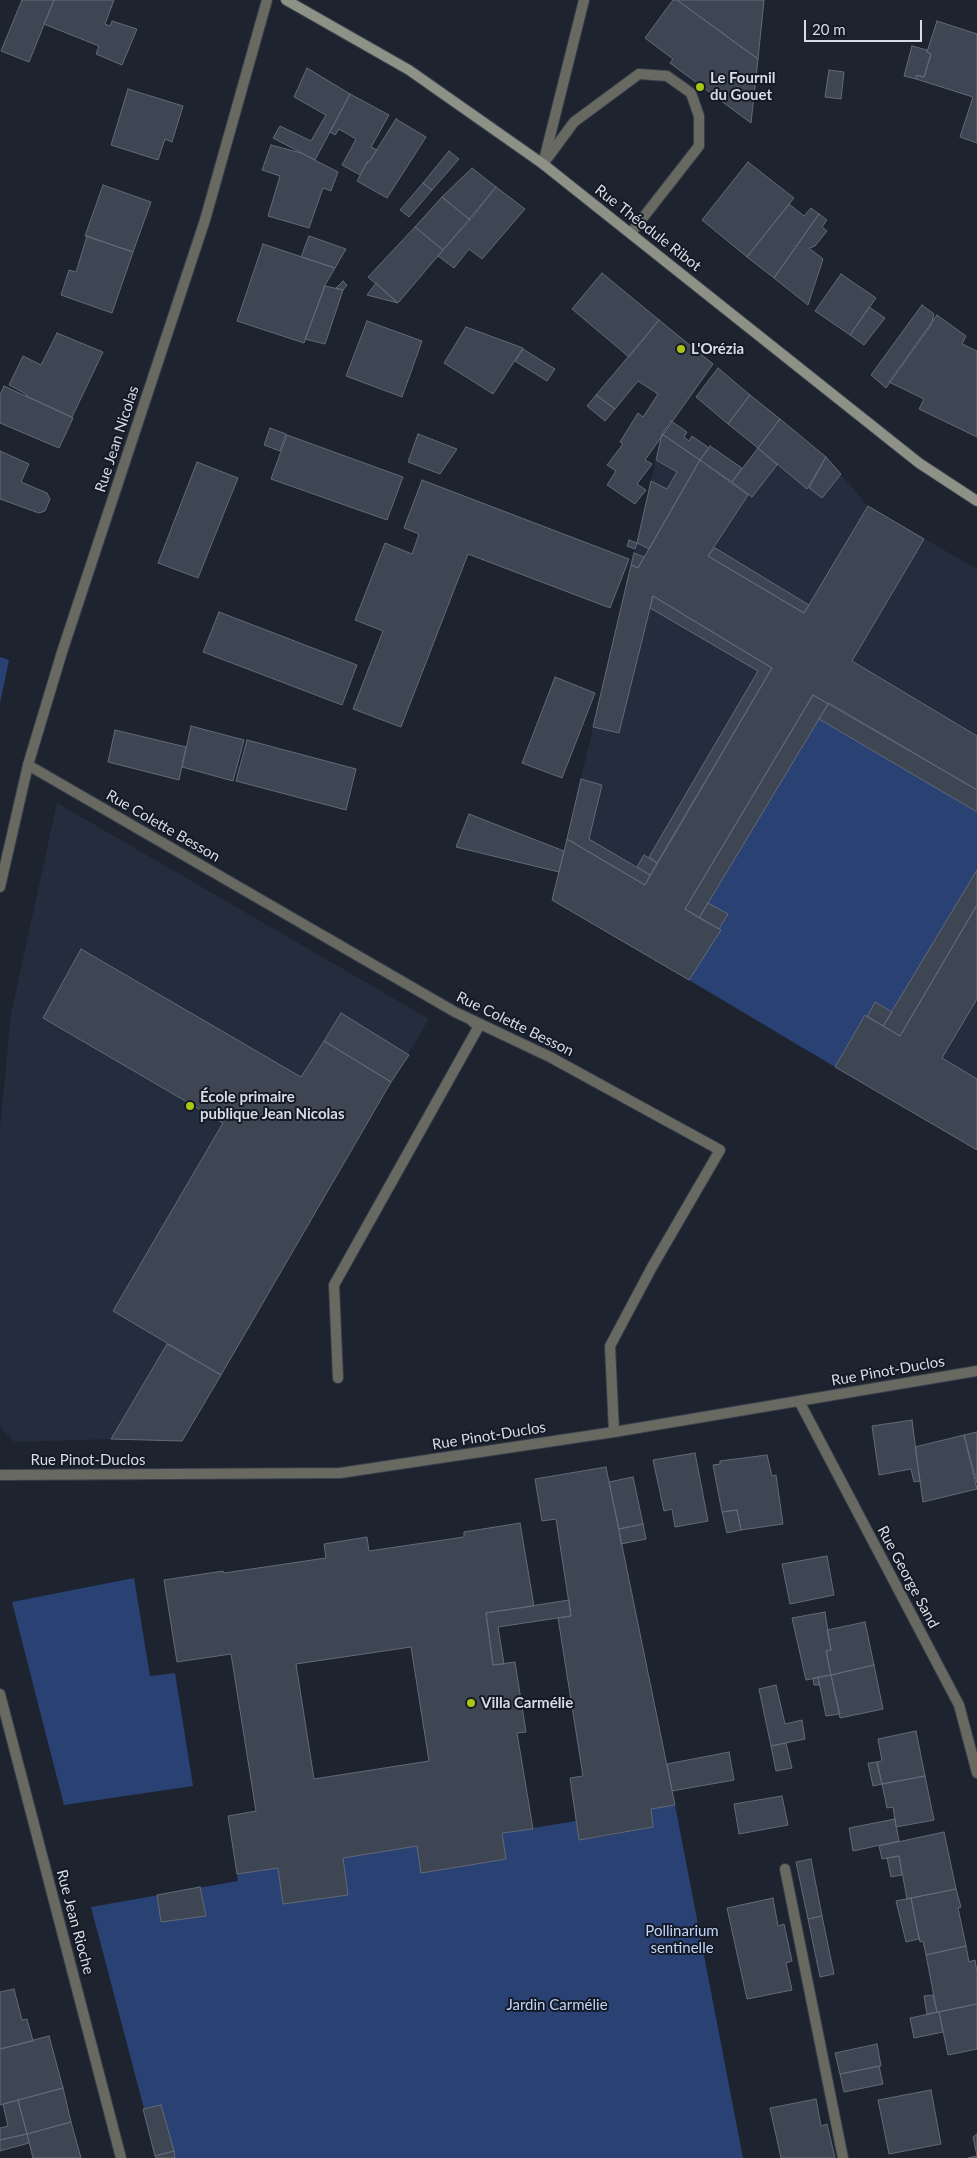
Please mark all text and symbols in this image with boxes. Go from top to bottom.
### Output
scale bar [807,10,924,42]
text: 20 m [812,20,846,38]
place label: Le Fournil du Gouet [710,69,776,104]
marker: Le Fournil du Gouet [694,81,706,93]
street label: Rue Théodule Ribot [591,181,705,275]
place label: L'Orézia [691,340,744,358]
marker: L'Orézia [675,343,687,355]
street label: Rue Jean Nicolas [91,384,143,494]
street label: Rue Colette Besson [103,786,223,866]
street label: Rue Colette Besson [453,988,577,1060]
place label: École primaire publique Jean Nicolas [200,1088,344,1123]
marker: École primaire publique Jean Nicolas [184,1100,196,1112]
street label: Rue Pinot-Duclos [830,1352,946,1390]
street label: Rue Pinot-Duclos [431,1418,547,1454]
street label: Rue Pinot-Duclos [31,1451,145,1469]
street label: Rue George Sand [873,1523,943,1631]
place label: Villa Carmélie [481,1694,573,1712]
marker: Villa Carmélie [465,1697,477,1709]
street label: Rue Jean Rioche [52,1868,98,1976]
park label: Pollinarium sentinelle [645,1922,719,1957]
park label: Jardin Carmélie [506,1996,608,2014]

